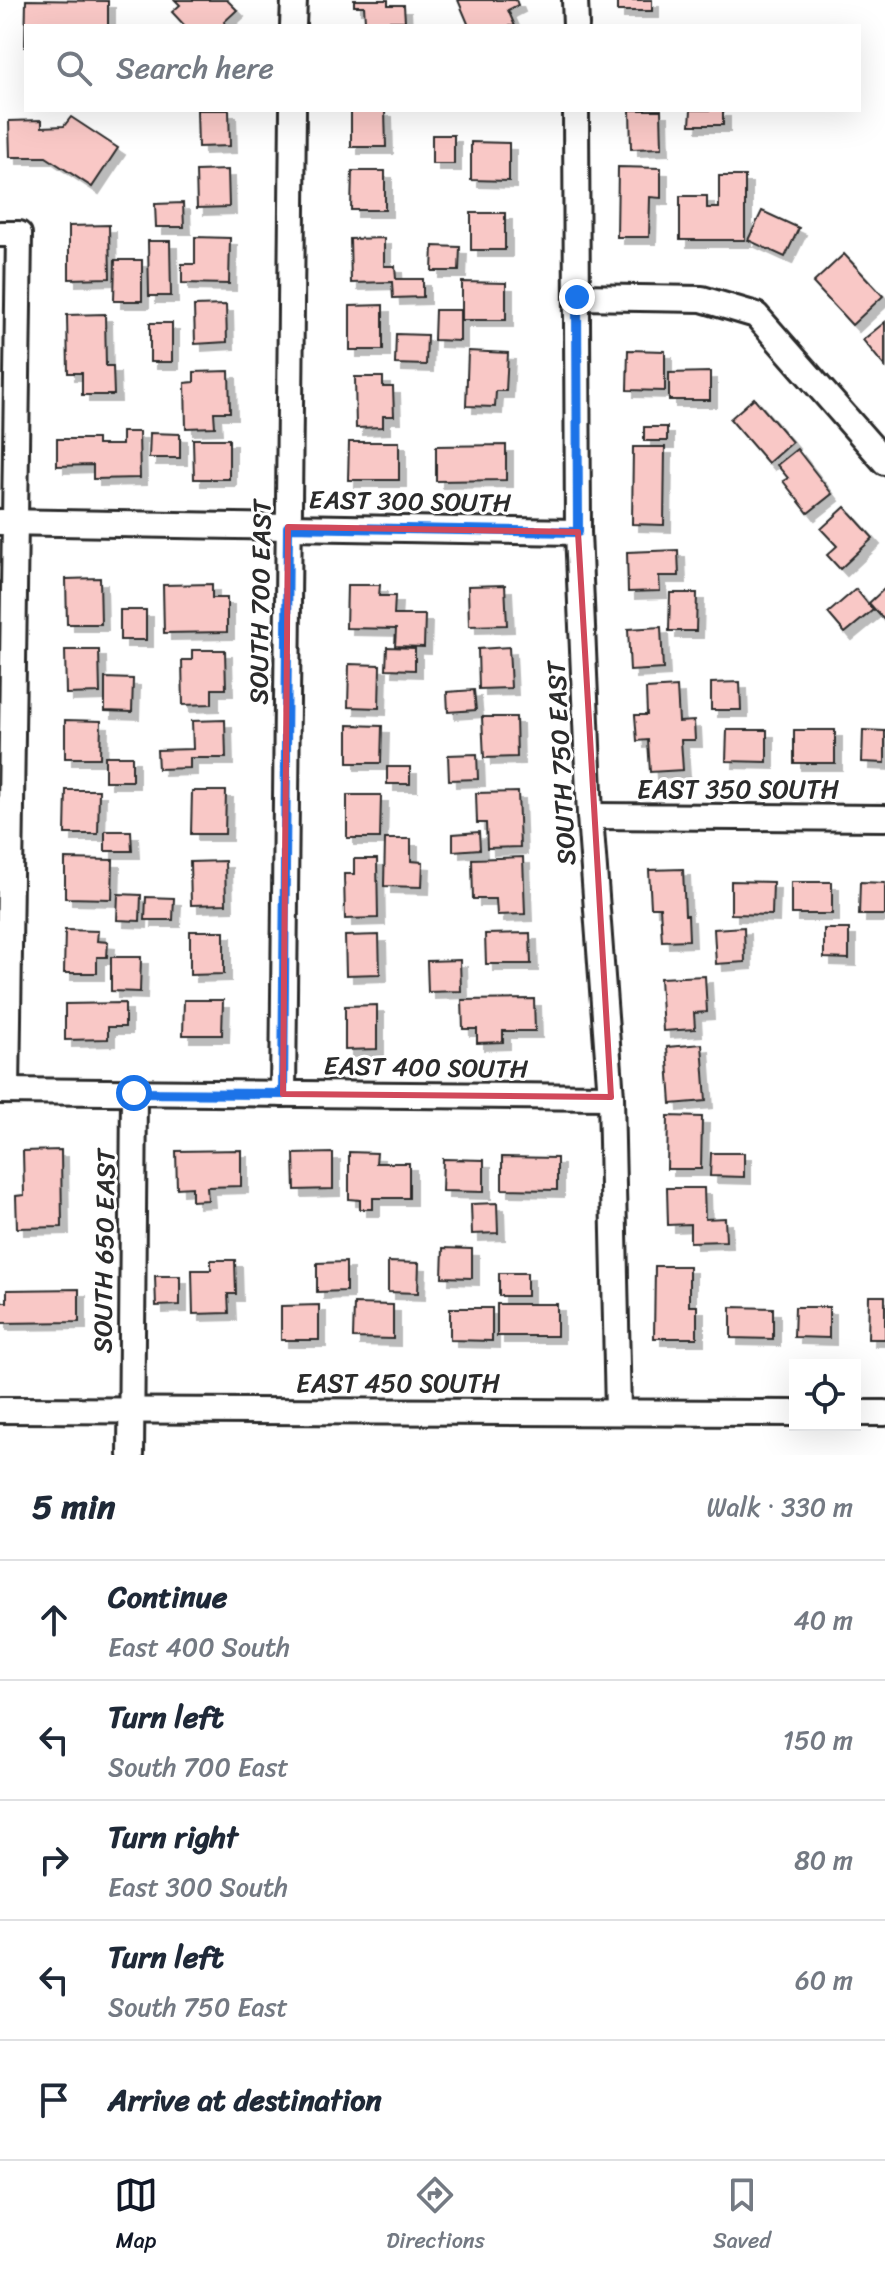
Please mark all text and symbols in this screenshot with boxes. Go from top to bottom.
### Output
search box [24,24,861,112]
text: Search here [116,41,274,95]
icon: search [52,46,96,90]
route end [559,279,595,315]
street label: EAST 300 SOUTH [308,476,512,526]
street label: SOUTH 700 EAST [235,497,285,705]
street label: SOUTH 750 EAST [533,657,589,866]
street label: EAST 350 SOUTH [637,766,840,812]
street label: EAST 400 SOUTH [323,1042,529,1092]
route start [116,1075,152,1111]
street label: SOUTH 650 EAST [79,1146,129,1354]
map controls [789,1359,861,1431]
button: locate [789,1359,861,1431]
street label: EAST 450 SOUTH [296,1360,501,1406]
text: 5 min [32,1477,115,1537]
text: Walk · 330 m [706,1484,853,1530]
text: Continue [108,1570,227,1624]
text: 40 m [794,1597,853,1643]
icon: ahead [32,1598,76,1642]
text: East 400 South [108,1624,290,1670]
text: Turn left [108,1690,224,1744]
text: 150 m [783,1717,853,1763]
icon: left [32,1718,76,1762]
text: South 700 East [108,1744,289,1790]
text: Turn right [108,1810,238,1864]
text: 80 m [794,1837,853,1883]
icon: right [32,1838,76,1882]
text: East 300 South [108,1864,288,1910]
text: Turn left [108,1930,224,1984]
text: 60 m [795,1957,853,2003]
icon: left [32,1958,76,2002]
text: South 750 East [108,1984,288,2030]
text: Arrive at destination [108,2073,382,2127]
icon: arrive [32,2078,76,2122]
tab: Map [114,2173,158,2260]
tab: Directions [386,2173,485,2260]
tab: Saved [713,2173,771,2260]

